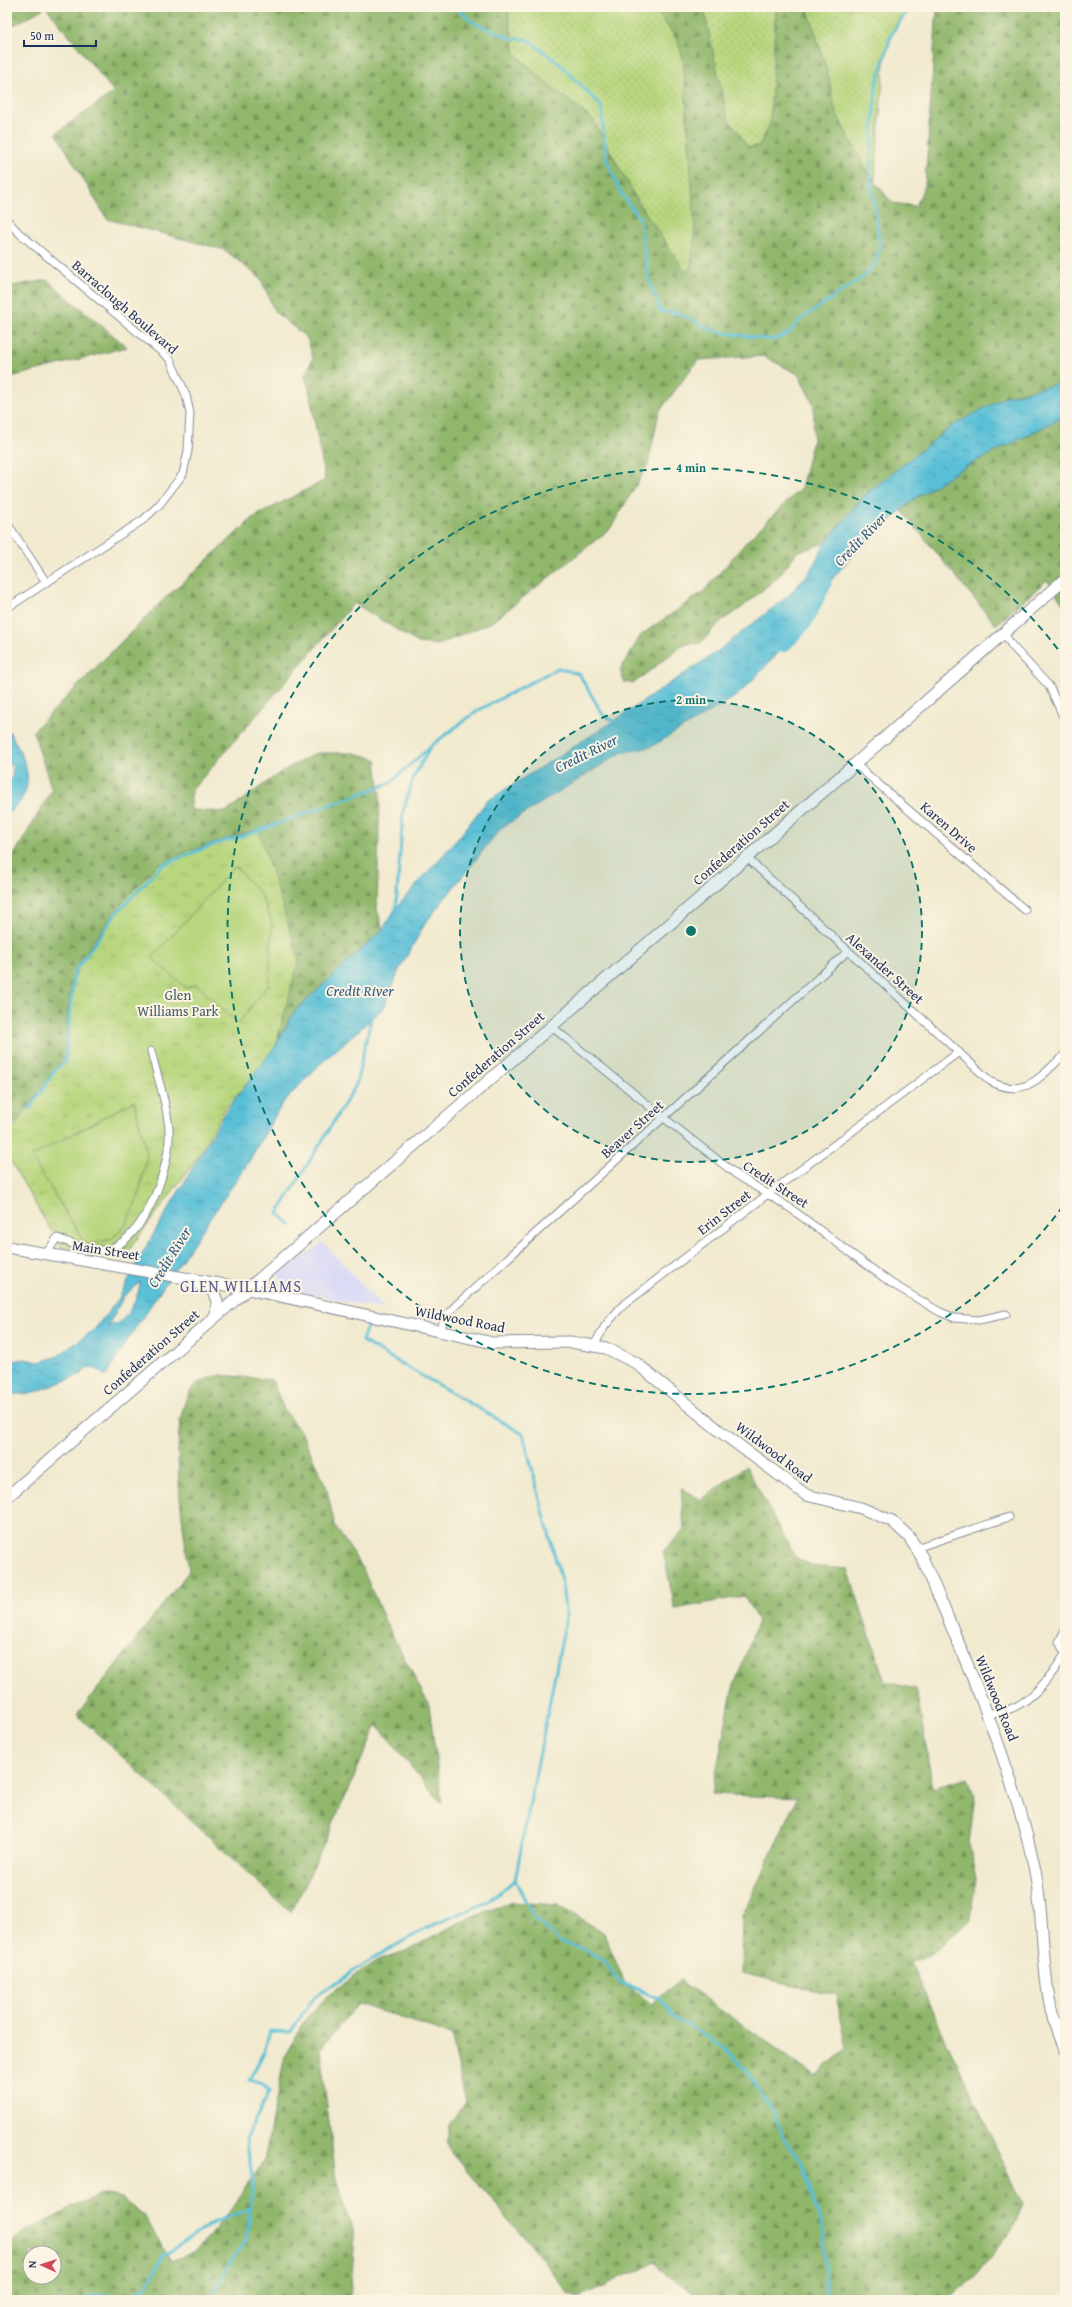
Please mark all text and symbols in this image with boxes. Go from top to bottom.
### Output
scale bar [24,22,96,48]
text: 50 m [30,27,54,44]
street label: Barraclough Boulevard [68,255,183,359]
text: 4 min [676,459,706,476]
water label: Credit River [829,507,891,571]
text: 2 min [676,691,706,708]
water label: Credit River [551,729,621,777]
street label: Confederation Street [688,794,794,890]
street label: Karen Drive [916,797,982,858]
centre of rings [684,924,698,938]
street label: Alexander Street [842,928,928,1008]
water label: Credit River [326,980,394,1001]
park label: Glen Williams Park [137,985,220,1021]
street label: Confederation Street [443,1006,549,1102]
street label: Beaver Street [596,1095,668,1163]
street label: Credit Street [739,1155,813,1213]
street label: Erin Street [693,1185,755,1239]
water label: Credit River [142,1222,196,1291]
street label: Main Street [71,1235,141,1265]
district label: GLEN WILLIAMS [180,1274,302,1298]
street label: Wildwood Road [413,1300,507,1338]
street label: Confederation Street [98,1304,204,1400]
street label: Wildwood Road [732,1417,817,1488]
street label: Wildwood Road [971,1652,1024,1744]
north arrow [22,2245,62,2285]
text: N [24,2260,40,2269]

